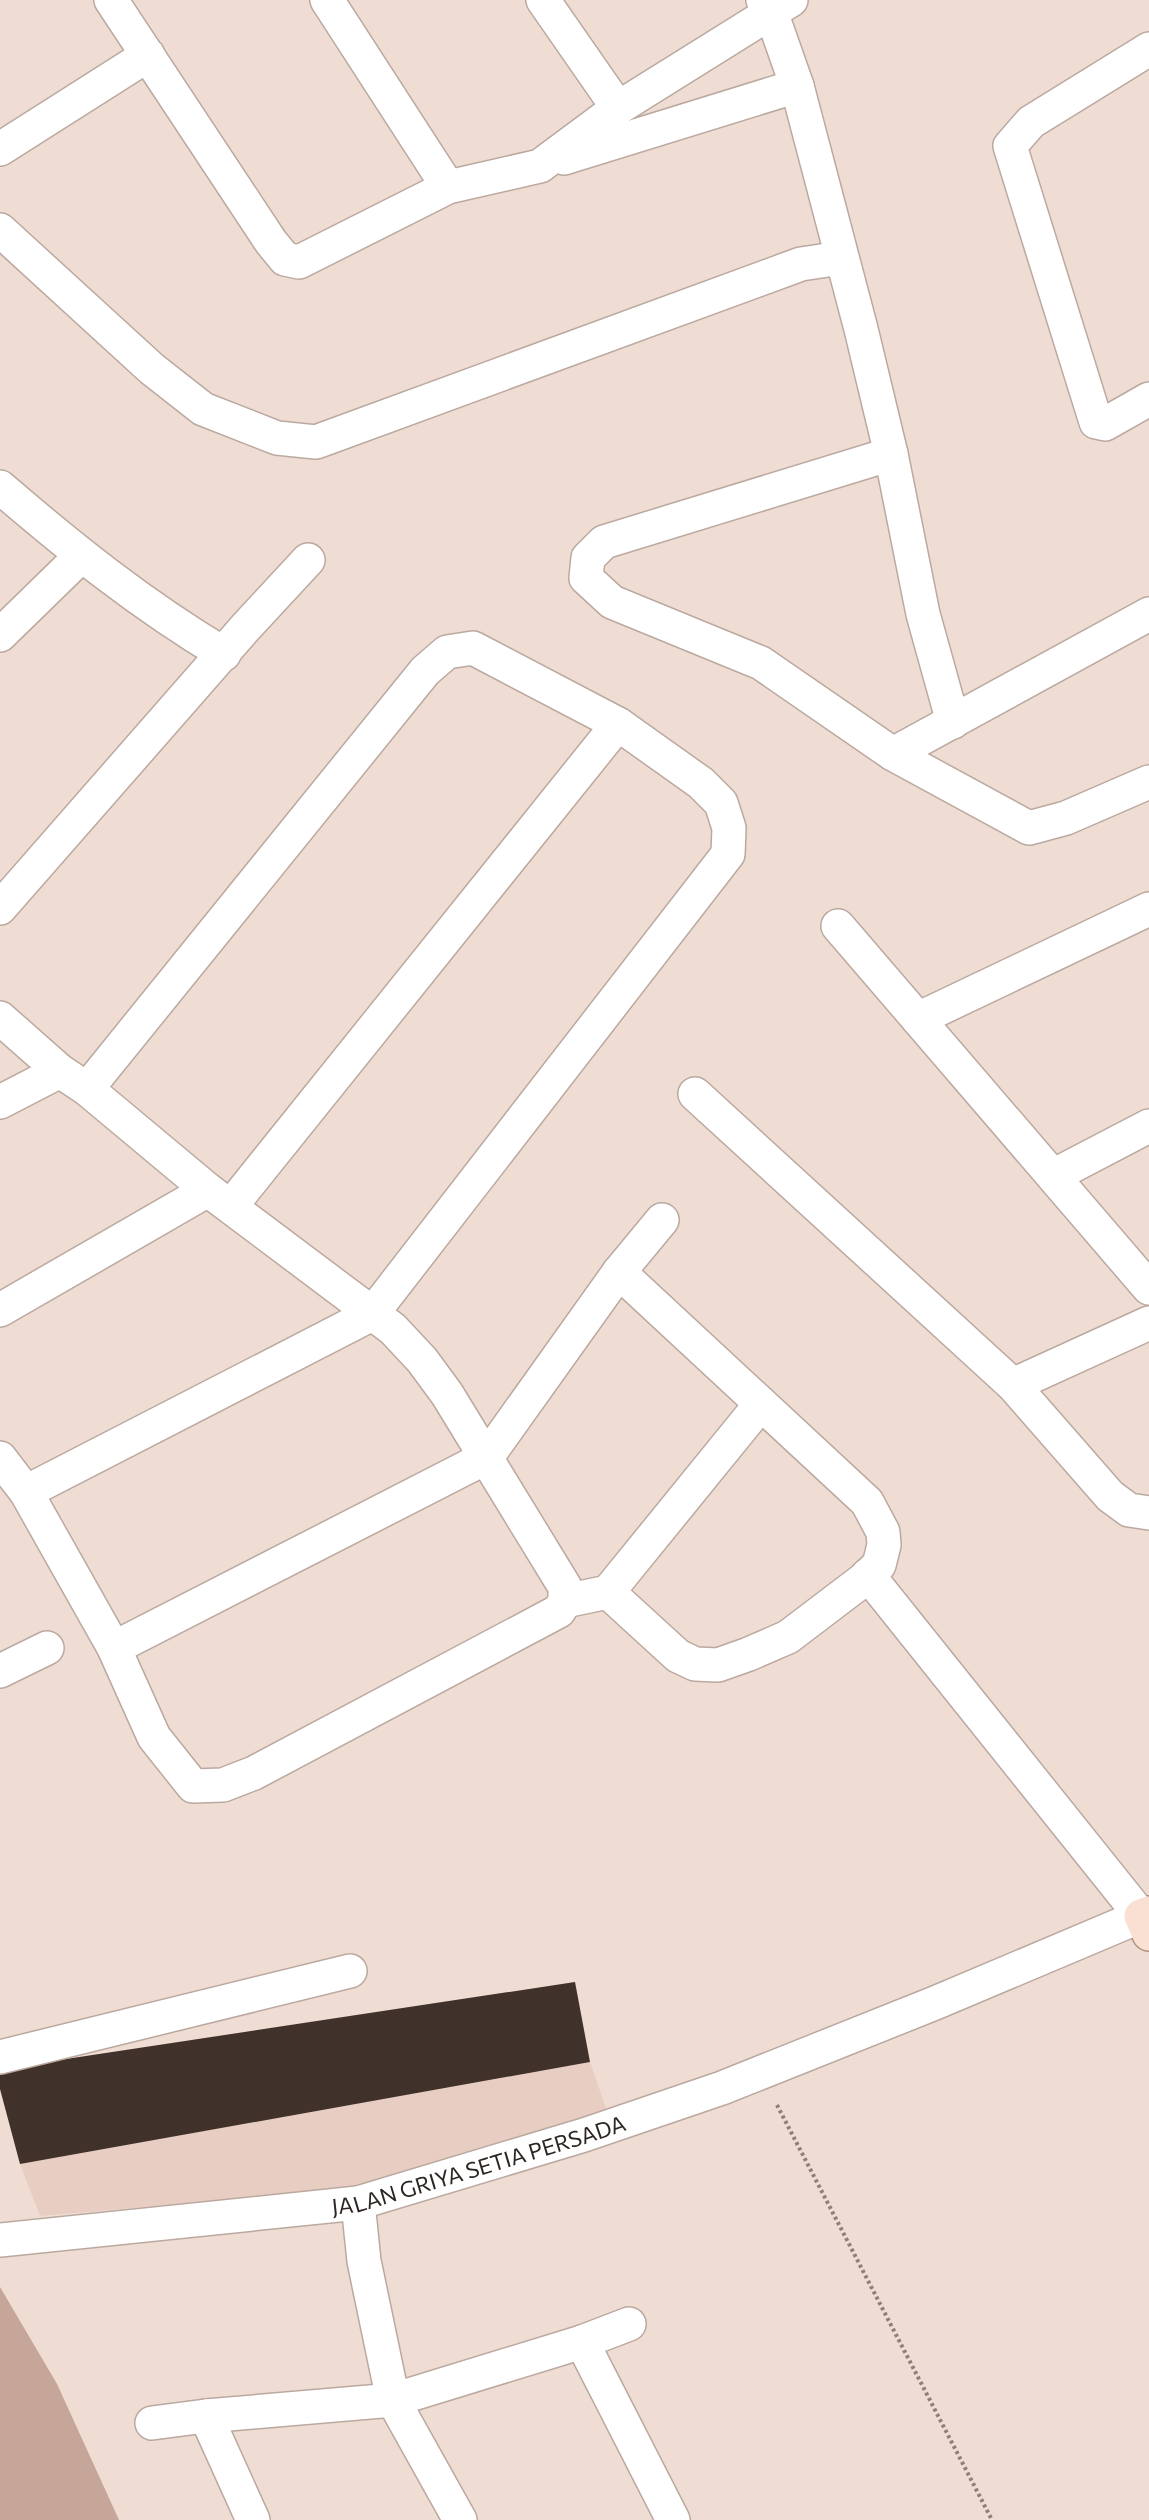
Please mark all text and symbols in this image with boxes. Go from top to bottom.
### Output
street label: JALAN GRIYA SETIA PERSADA [330,2108,629,2219]

